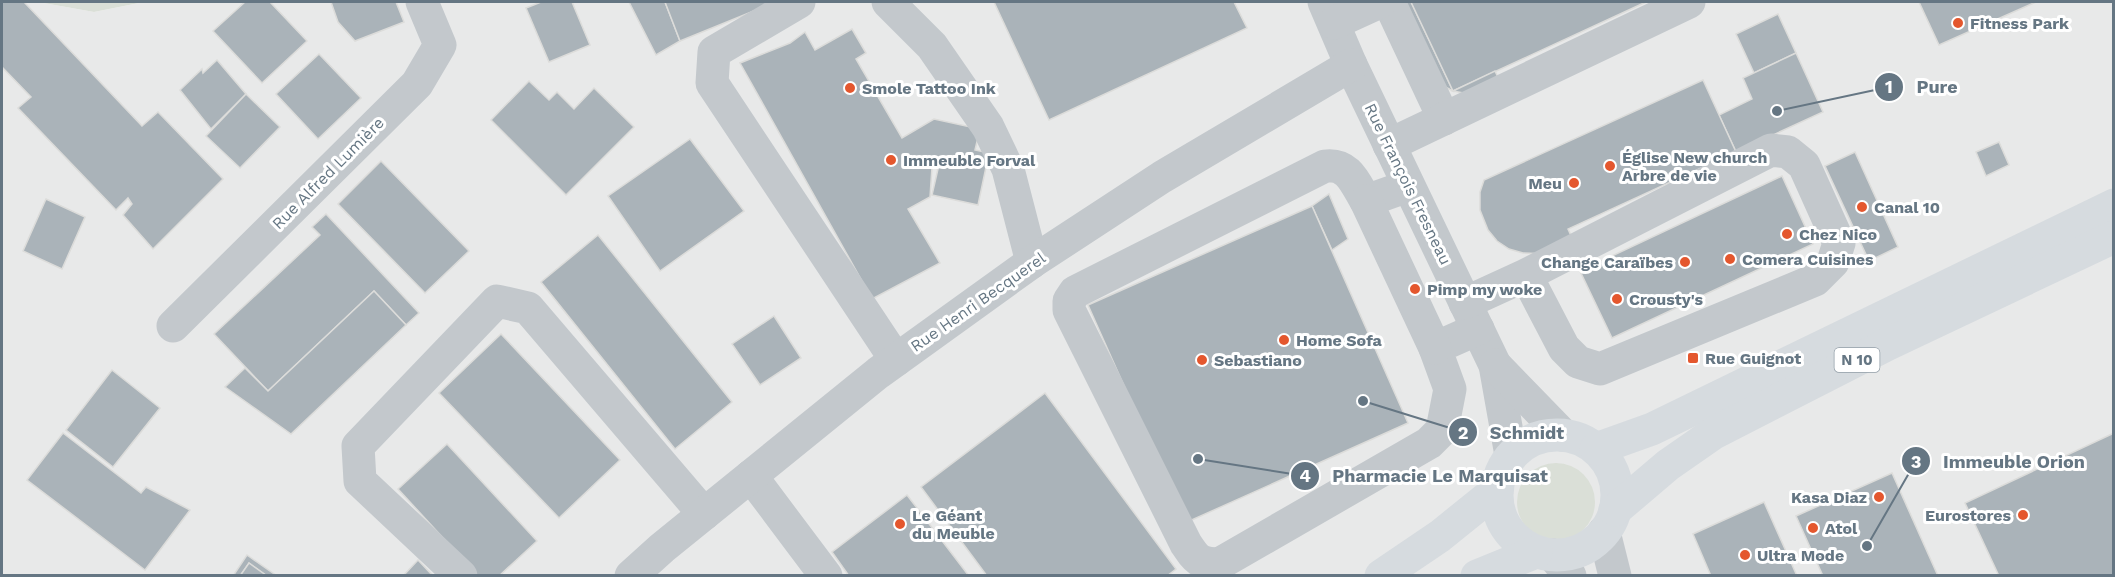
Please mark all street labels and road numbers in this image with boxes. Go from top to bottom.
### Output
street label: Rue François Fresneau [1361,100,1455,268]
street label: Rue Alfred Lumière [268,113,388,233]
street label: Rue Henri Becquerel [907,248,1049,356]
road number: N 10 [1834,348,1880,372]

